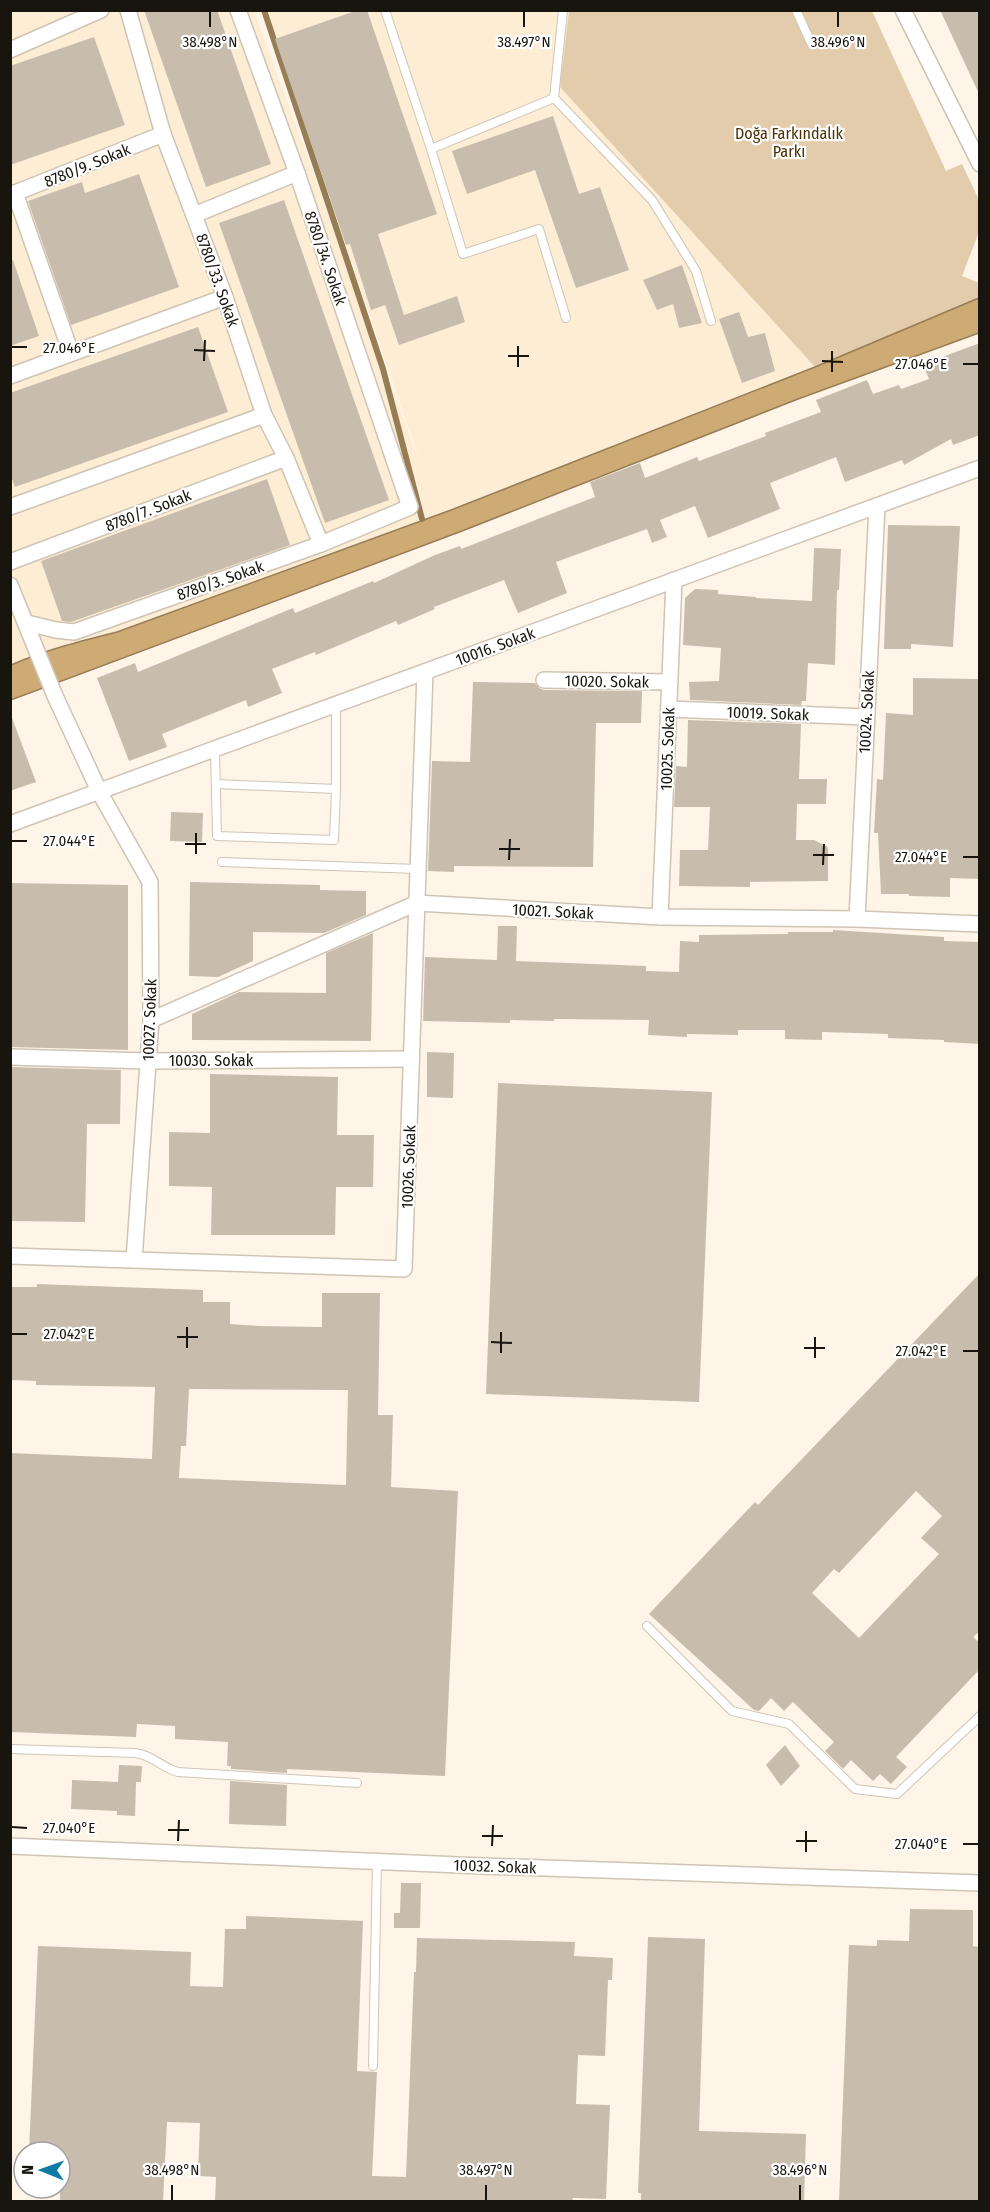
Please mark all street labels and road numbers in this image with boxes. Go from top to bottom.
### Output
street label: 8780/9. Sokak [41,139,133,191]
street label: 8780/34. Sokak [301,209,351,308]
street label: 8780/33. Sokak [192,231,243,330]
street label: 8780/7. Sokak [103,485,194,536]
street label: 8780/3. Sokak [174,557,267,604]
street label: 10016. Sokak [453,623,538,670]
street label: 10024. Sokak [855,669,878,754]
street label: 10020. Sokak [565,671,650,692]
street label: 10019. Sokak [726,703,810,724]
street label: 10025. Sokak [657,707,678,791]
street label: 10021. Sokak [512,900,595,923]
street label: 10027. Sokak [139,978,160,1061]
street label: 10030. Sokak [169,1051,254,1070]
street label: 10026. Sokak [398,1124,419,1209]
street label: 10032. Sokak [453,1856,537,1877]

